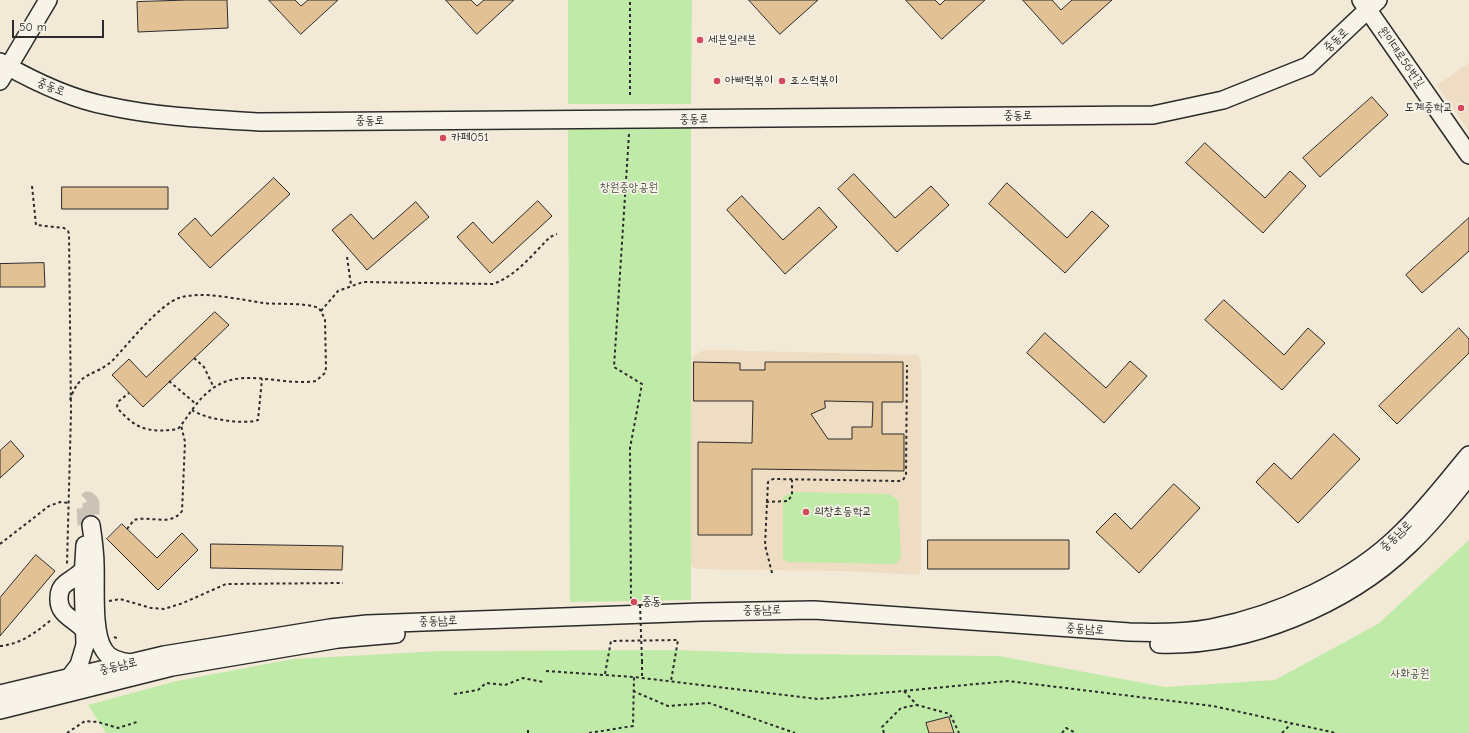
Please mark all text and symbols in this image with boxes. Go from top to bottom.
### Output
scale bar [14,12,106,38]
text: 50 m [19,20,47,34]
street label: 원이대로56번길 [1375,24,1427,90]
street label: 중동로 [1320,25,1352,55]
place label: 세븐일레븐 [708,33,756,47]
marker: 세븐일레븐 [695,35,705,45]
place label: 아빠떡볶이 [725,74,773,88]
place label: 죠스떡볶이 [790,74,838,88]
street label: 중동로 [35,75,67,99]
marker: 아빠떡볶이 [712,76,722,86]
marker: 죠스떡볶이 [777,76,787,86]
place label: 도계중학교 [1405,101,1453,115]
marker: 도계중학교 [1456,103,1466,113]
street label: 중동로 [1004,109,1032,123]
street label: 중동로 [679,112,709,126]
street label: 중동로 [356,114,384,128]
place label: 카페051 [451,131,489,145]
marker: 카페051 [438,133,448,143]
park label: 창원중앙공원 [600,181,658,195]
place label: 의창초등학교 [814,505,872,519]
marker: 의창초등학교 [801,507,811,517]
street label: 중동남로 [1377,518,1415,554]
place label: 중동 [642,595,661,609]
marker: 중동 [629,597,639,607]
street label: 중동남로 [743,602,781,618]
street label: 중동남로 [418,613,458,629]
street label: 중동남로 [1065,620,1105,638]
street label: 중동남로 [98,655,138,677]
park label: 사화공원 [1391,667,1429,681]

